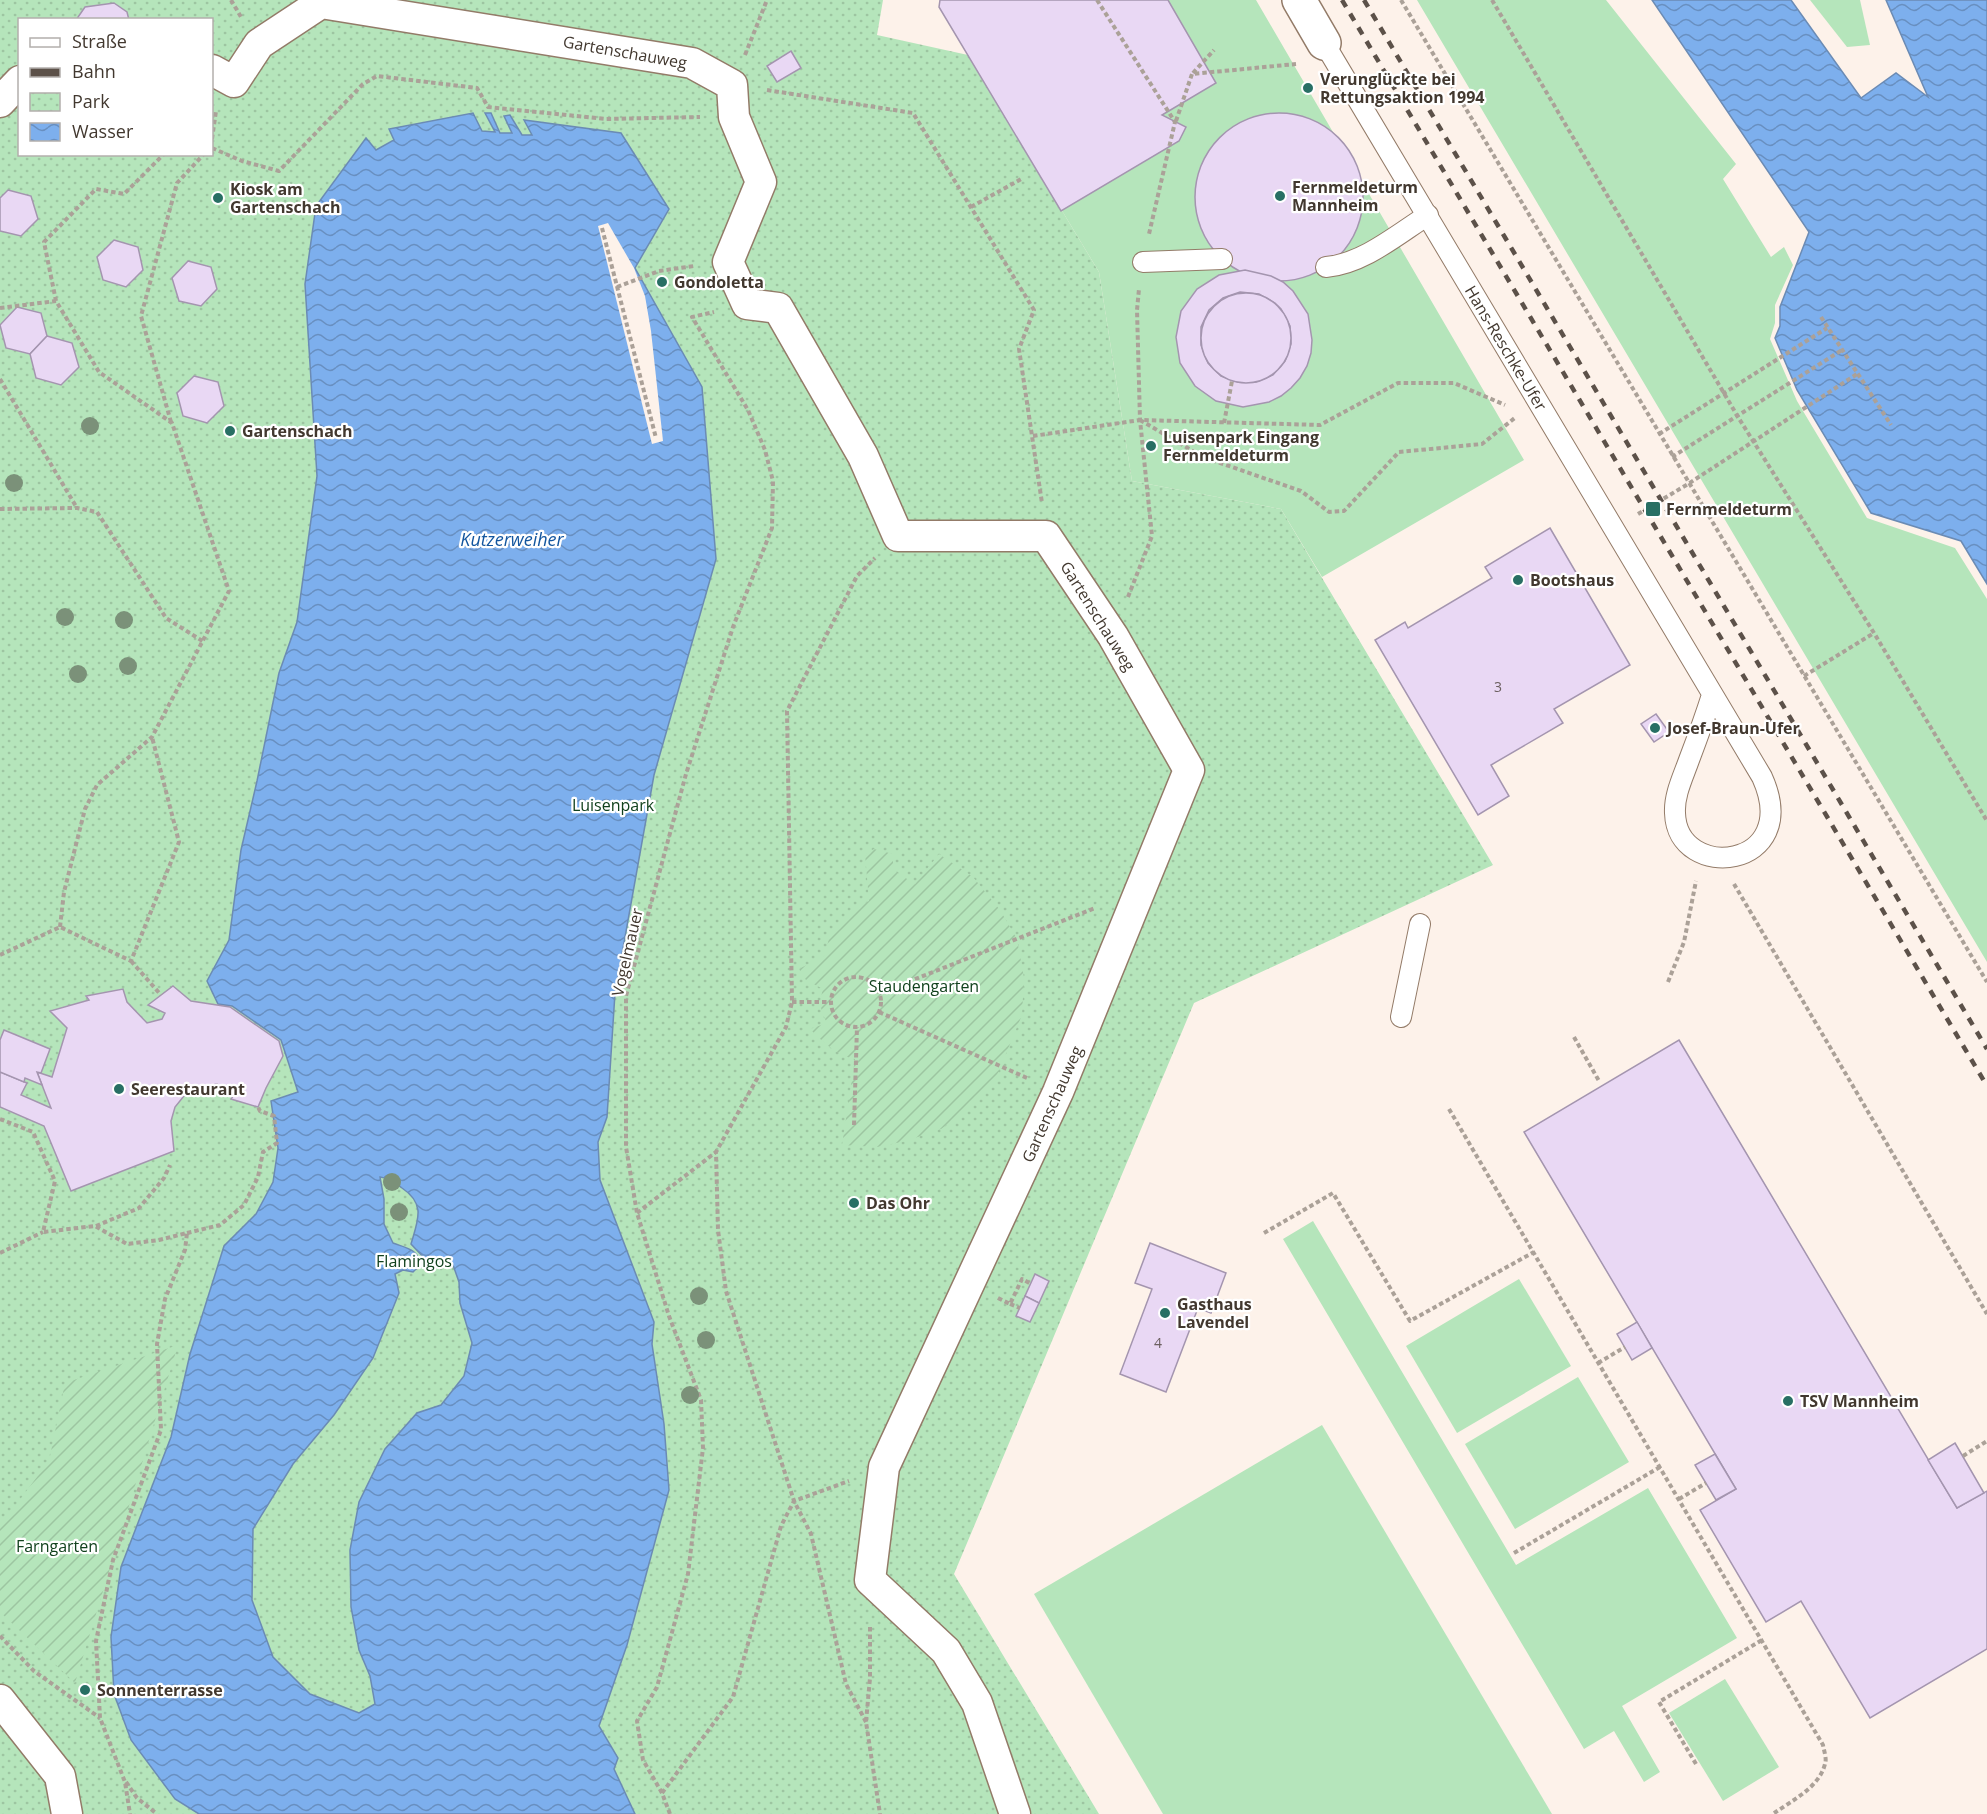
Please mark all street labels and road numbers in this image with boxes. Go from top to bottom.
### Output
street label: Gartenschauweg [561,30,689,74]
street label: Hans-Reschke-Ufer [1460,281,1552,415]
street label: Gartenschauweg [1055,557,1141,675]
street label: Vogelmauer [606,905,648,998]
street label: Gartenschauweg [1016,1042,1088,1166]

